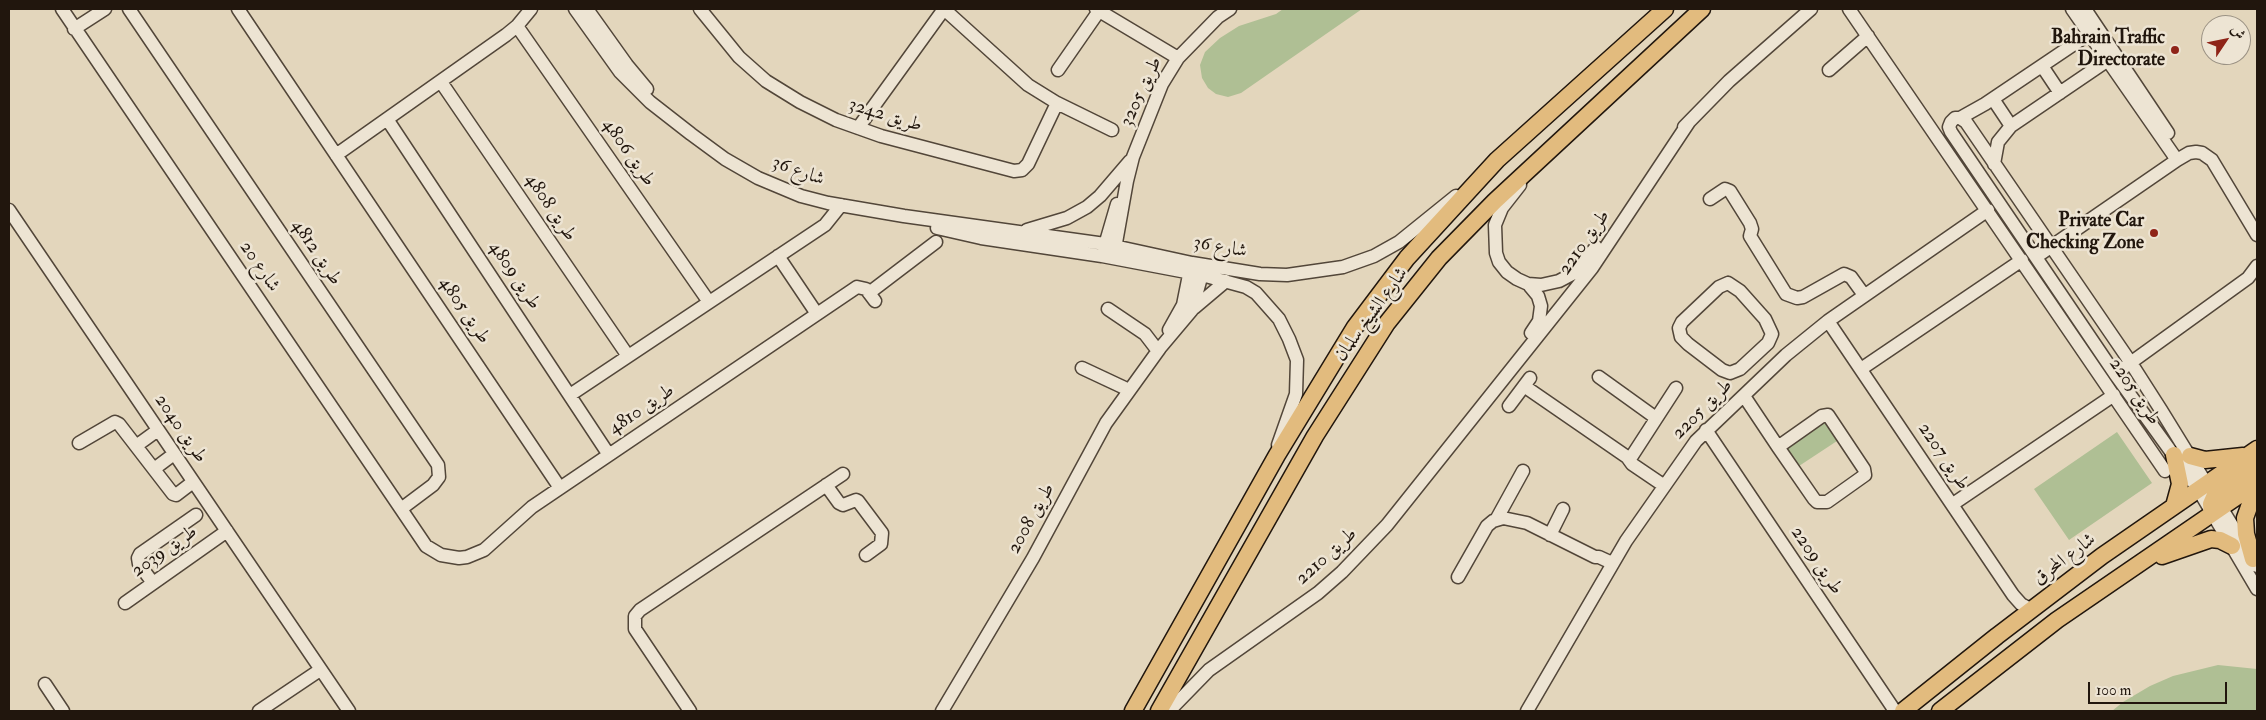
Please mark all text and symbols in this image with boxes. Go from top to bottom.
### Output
north arrow [2201,15,2251,65]
text: ش [2227,21,2249,42]
place label: Bahrain Traffic Directorate [2051,28,2165,72]
marker: Bahrain Traffic Directorate [2169,44,2181,56]
street label: طريق 3205 [1116,54,1168,130]
street label: طريق 3242 [846,94,924,138]
street label: طريق 4806 [597,115,659,191]
street label: شارع 36 [769,152,827,192]
street label: طريق 4808 [519,170,581,246]
street label: طريق 2210 [1554,206,1616,280]
place label: Private Car Checking Zone [2026,211,2144,255]
street label: طريق 4812 [286,216,346,290]
marker: Private Car Checking Zone [2148,227,2160,239]
street label: شارع 36 [1192,232,1248,264]
street label: شارع 20 [234,237,284,297]
street label: طريق 4809 [483,238,545,314]
street label: شارع الشيخ سلمان [1330,263,1414,367]
street label: طريق 4805 [433,273,495,349]
street label: طريق 2205 [2103,354,2165,430]
street label: طريق 2205 [1668,375,1738,445]
street label: طريق 4810 [605,380,679,440]
street label: طريق 2040 [149,390,211,468]
street label: طريق 2207 [1912,419,1974,495]
street label: طريق 2008 [1003,480,1061,558]
street label: طريق 2039 [128,521,202,583]
street label: طريق 2209 [1785,523,1847,599]
street label: طريق 2210 [1292,524,1362,590]
street label: شارع المحرق [2029,529,2101,591]
scale bar [2091,672,2230,704]
text: 100 m [2096,681,2131,700]

